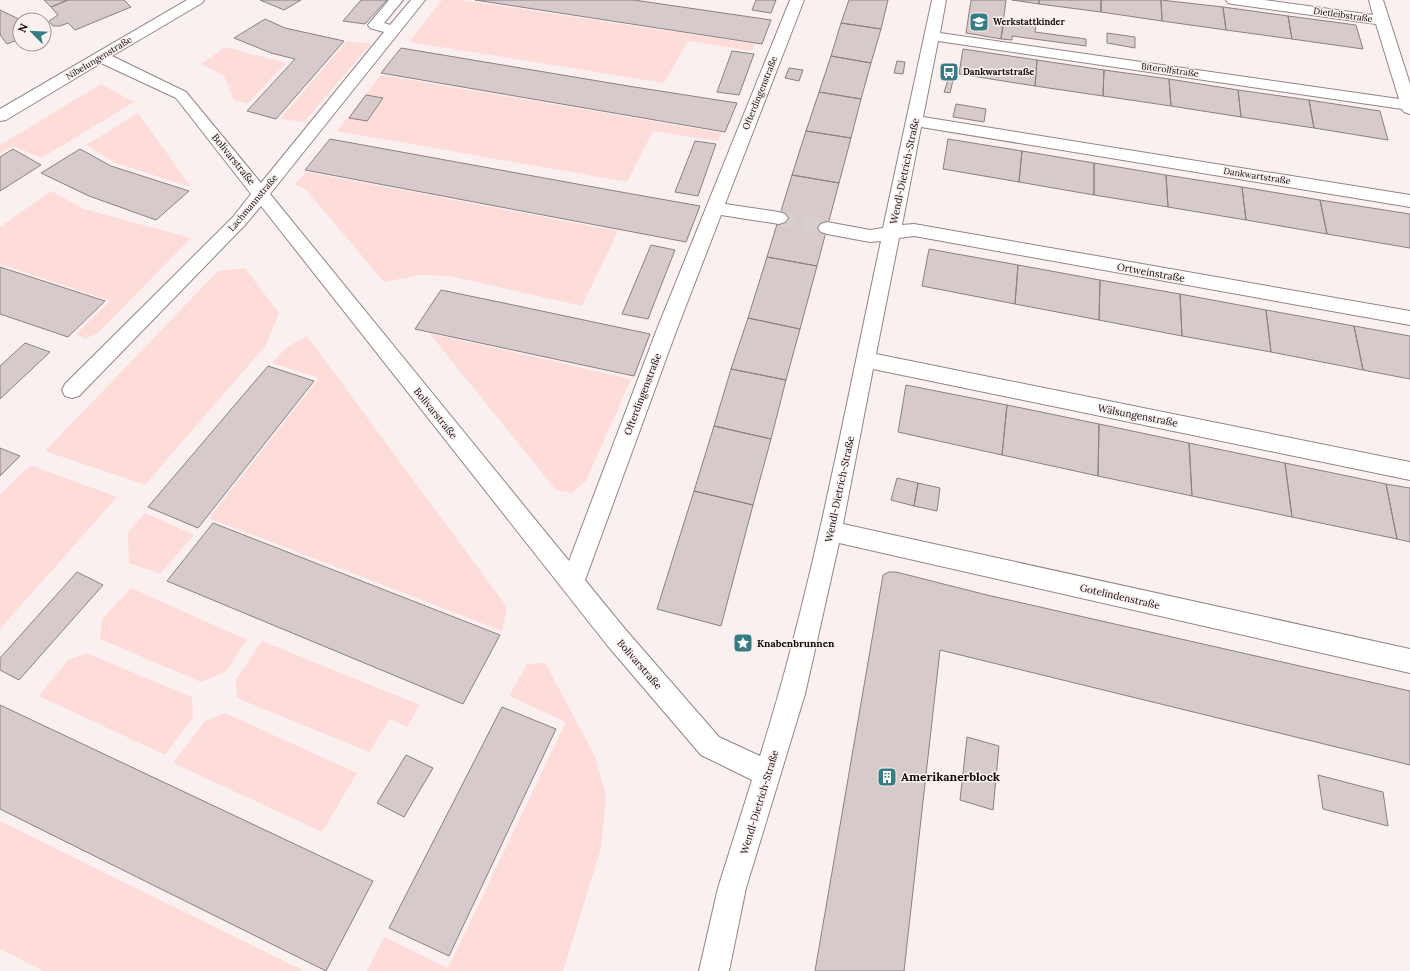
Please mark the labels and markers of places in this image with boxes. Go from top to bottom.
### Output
school or university icon: Werkstattkinder [968,11,990,33]
place label: Werkstattkinder [993,16,1065,27]
bus stop icon: Dankwartstraße [938,61,960,83]
place label: Dankwartstraße [963,66,1035,77]
place icon: Knabenbrunnen [732,632,754,654]
place label: Knabenbrunnen [757,637,835,650]
building icon: Amerikanerblock [876,766,898,788]
place label: Amerikanerblock [901,769,1000,784]

